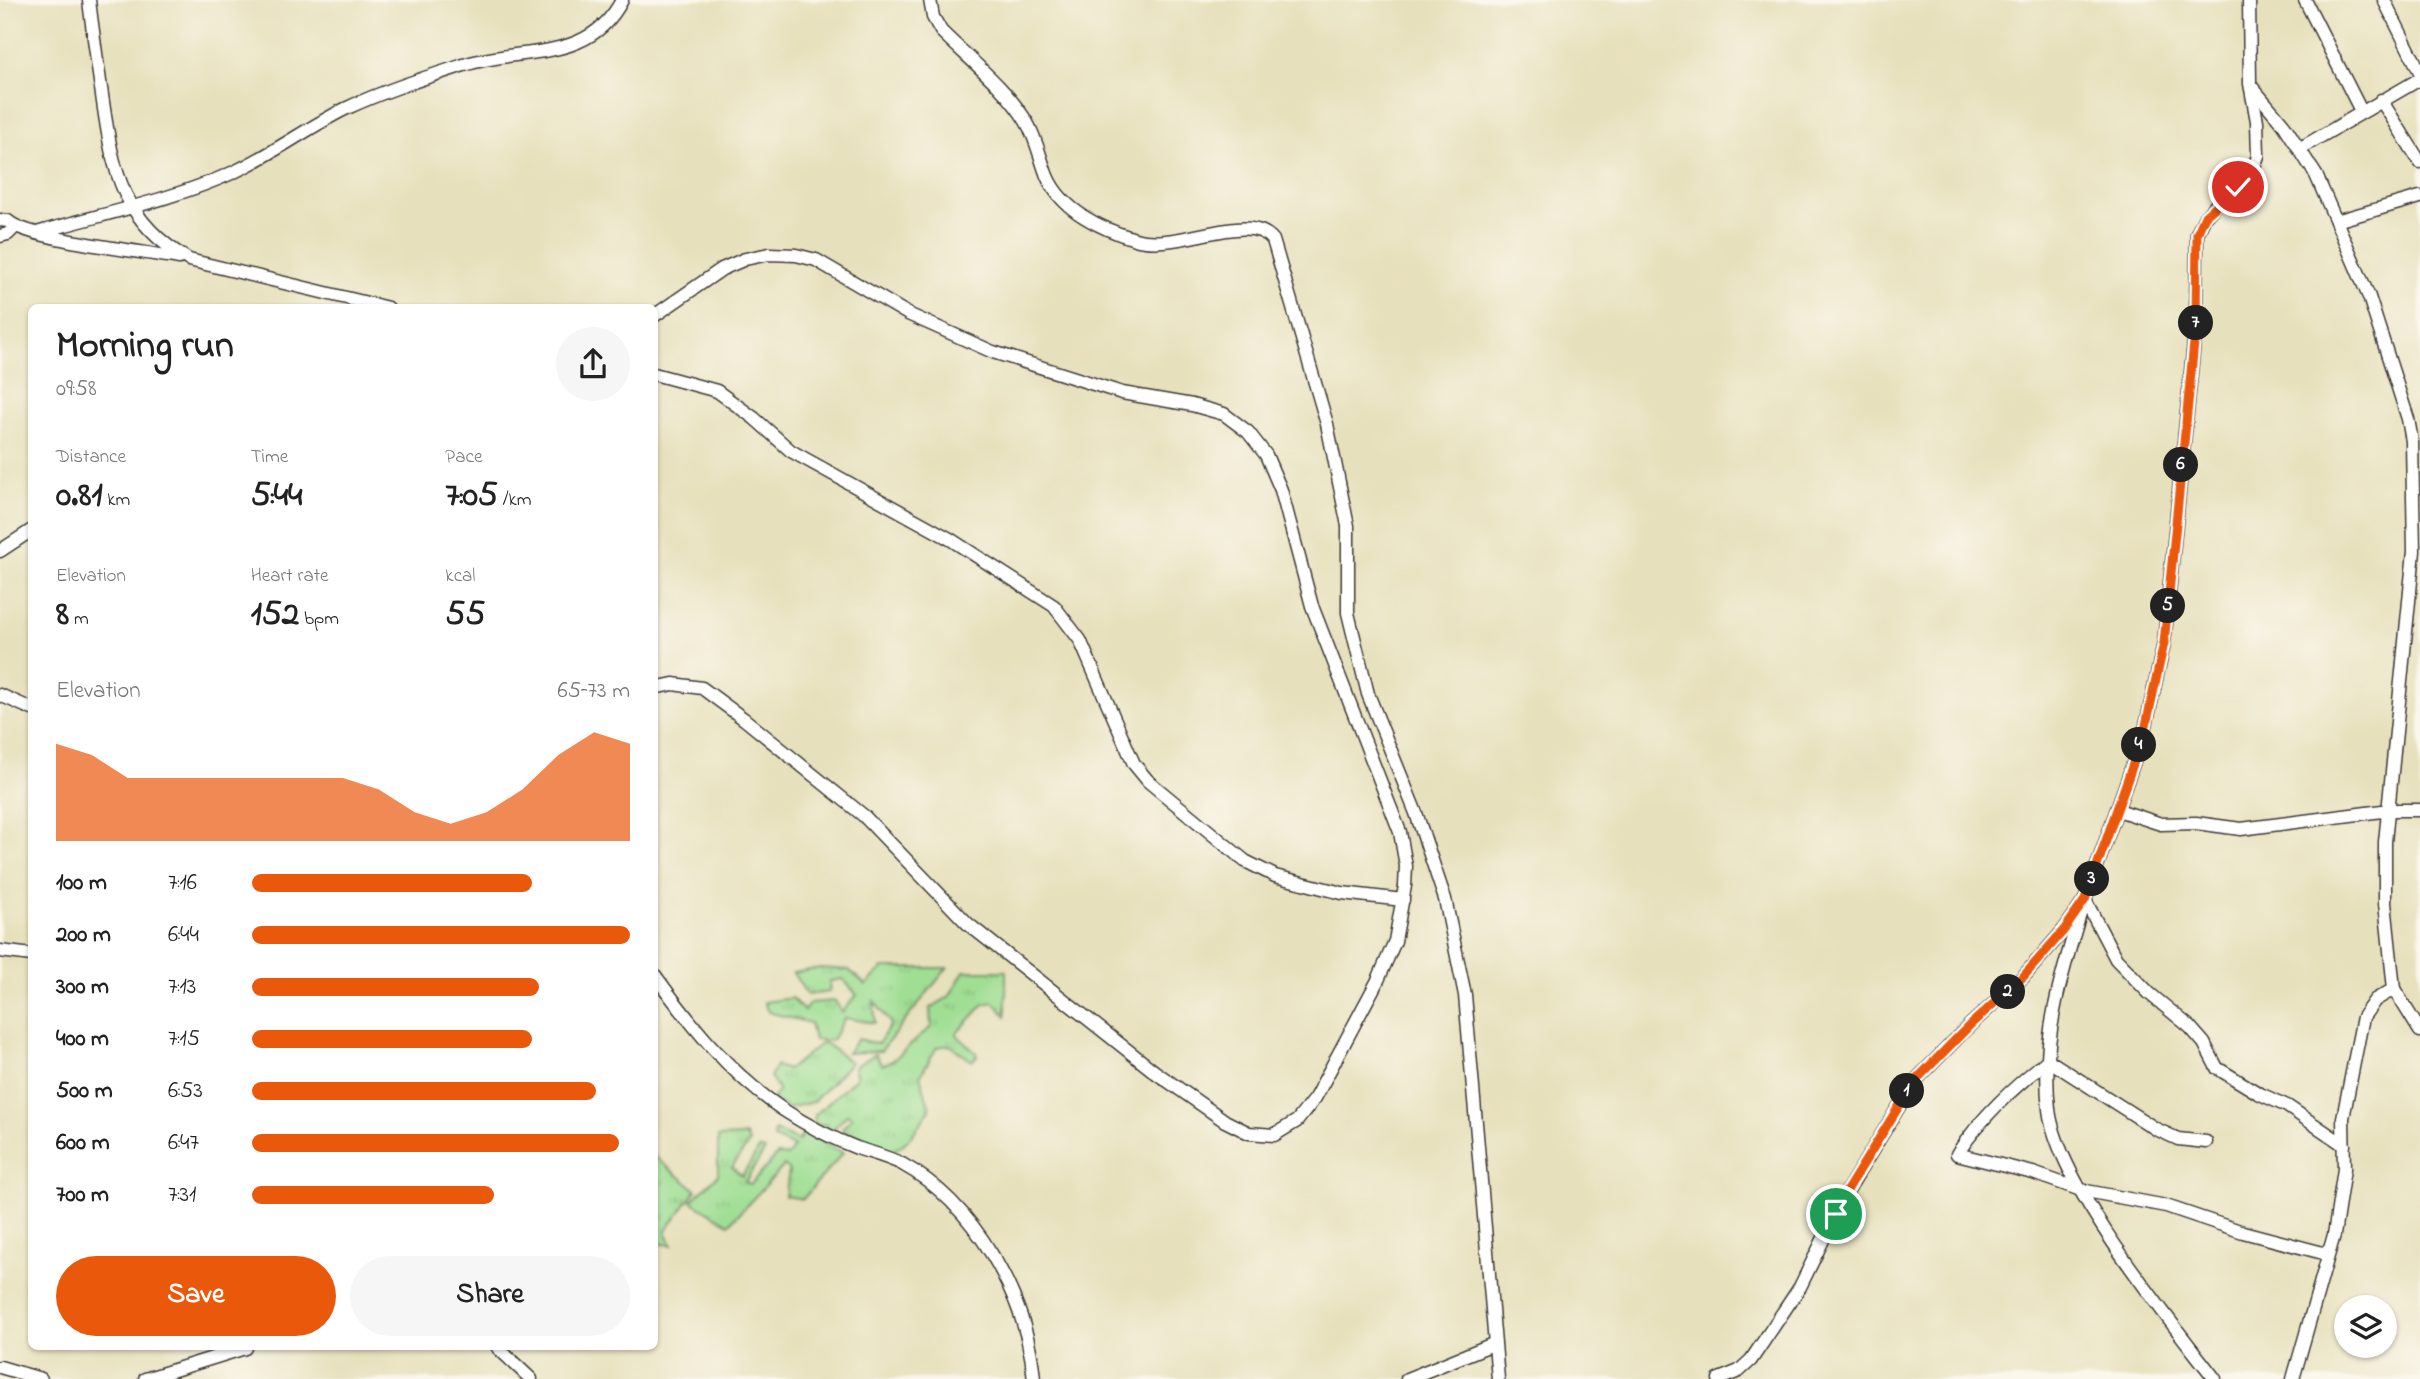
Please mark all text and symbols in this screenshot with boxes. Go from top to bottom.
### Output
pin [2208,157,2268,217]
icon: check [2219,168,2257,206]
pin: 7 [2178,306,2214,340]
text: 7 [2192,309,2199,336]
text: Morning run [56,319,234,375]
button: share [556,327,630,401]
text: 09:58 [56,373,97,406]
text: Distance [56,444,126,471]
text: Time [251,444,288,471]
text: Pace [445,444,482,471]
pin: 6 [2164,448,2198,482]
text: 6 [2176,451,2185,478]
text: 0.81 [56,471,103,522]
text: 5:44 [251,471,303,522]
text: 7:05 [445,471,498,522]
text: km [103,487,130,514]
text: /km [498,487,532,514]
text: Elevation [56,563,126,590]
text: Heart rate [251,563,329,590]
text: kcal [445,563,476,590]
pin: 5 [2150,588,2186,624]
text: 8 [56,590,69,641]
text: 152 [251,590,299,641]
text: 55 [445,590,485,641]
text: 5 [2162,592,2173,619]
text: m [69,606,89,633]
text: bpm [299,606,339,633]
text: Elevation [56,675,141,708]
text: 65–73 m [558,675,630,708]
pin: 4 [2122,728,2156,762]
text: 4 [2135,731,2142,758]
pin: 3 [2074,862,2110,896]
text: 3 [2088,865,2095,892]
text: 100 m [56,867,107,900]
text: 7:16 [168,867,197,900]
text: 200 m [56,919,111,952]
text: 6:44 [168,919,199,952]
text: 300 m [56,971,109,1004]
text: 7:13 [168,971,196,1004]
pin: 2 [1990,974,2025,1010]
text: 2 [2003,978,2012,1005]
text: 400 m [56,1023,109,1056]
text: 7:15 [168,1023,200,1056]
pin: 1 [1890,1074,1924,1108]
text: 500 m [56,1075,113,1108]
text: 6:53 [168,1075,203,1108]
text: 1 [1903,1077,1910,1104]
text: 600 m [56,1127,110,1160]
text: 6:47 [168,1127,199,1160]
text: 700 m [56,1179,109,1212]
text: 7:31 [168,1179,196,1212]
pin [1806,1184,1866,1244]
icon: arrive [1817,1195,1855,1233]
button: Save [56,1256,336,1336]
button: Share [350,1256,630,1336]
map controls [2334,1295,2397,1358]
button: layers [2334,1295,2397,1358]

